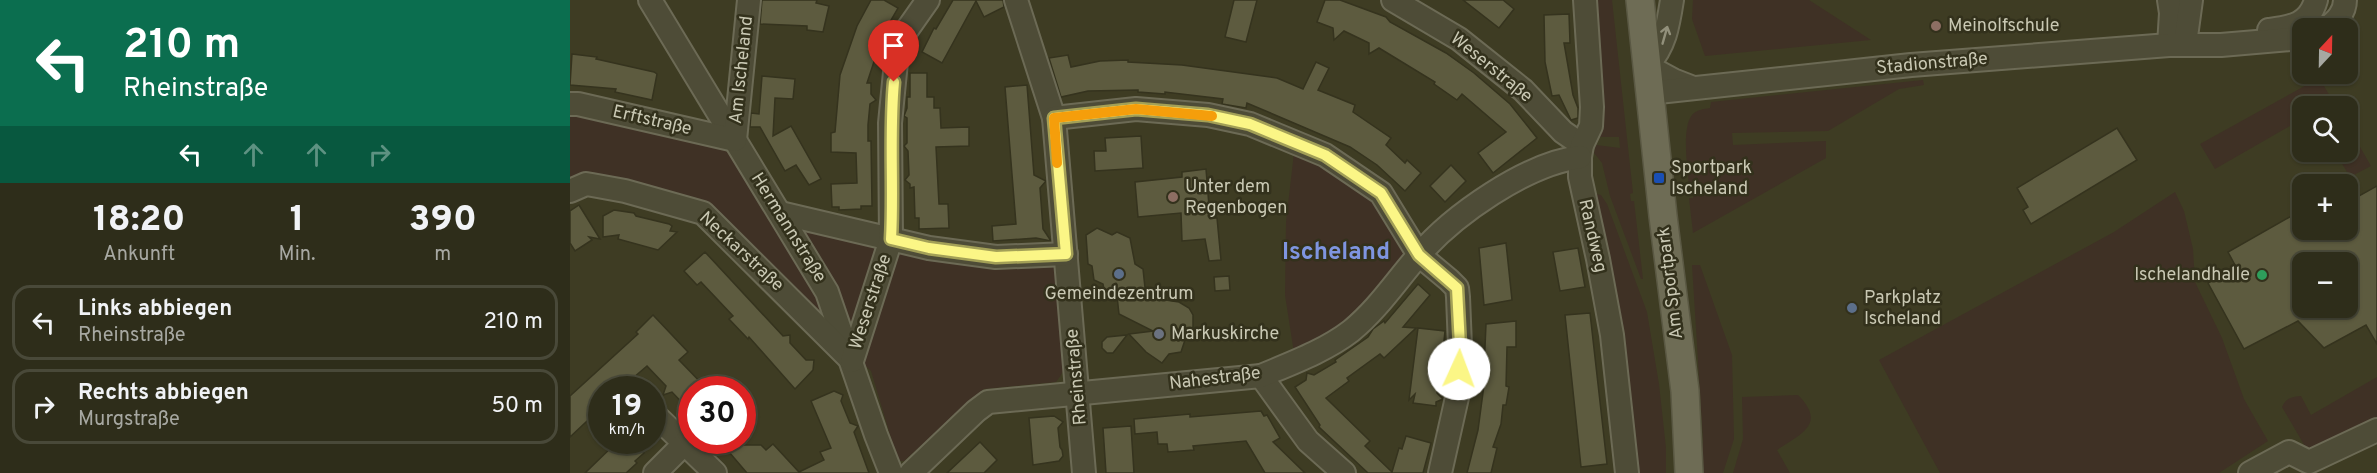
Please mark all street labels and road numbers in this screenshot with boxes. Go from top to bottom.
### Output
street label: Am Ischeland [725,15,759,125]
street label: Weserstraße [1445,28,1537,108]
street label: Stadionstraße [1875,48,1989,80]
street label: Erftstraße [610,101,694,141]
street label: Hermannstraße [745,169,831,287]
street label: Randweg [1572,197,1612,275]
street label: Neckarstraße [694,207,788,297]
street label: Am Sportpark [1653,226,1689,340]
street label: Weserstraße [845,251,897,353]
street label: Rheinstraße [1061,328,1093,426]
street label: Nahestraße [1168,362,1262,396]

